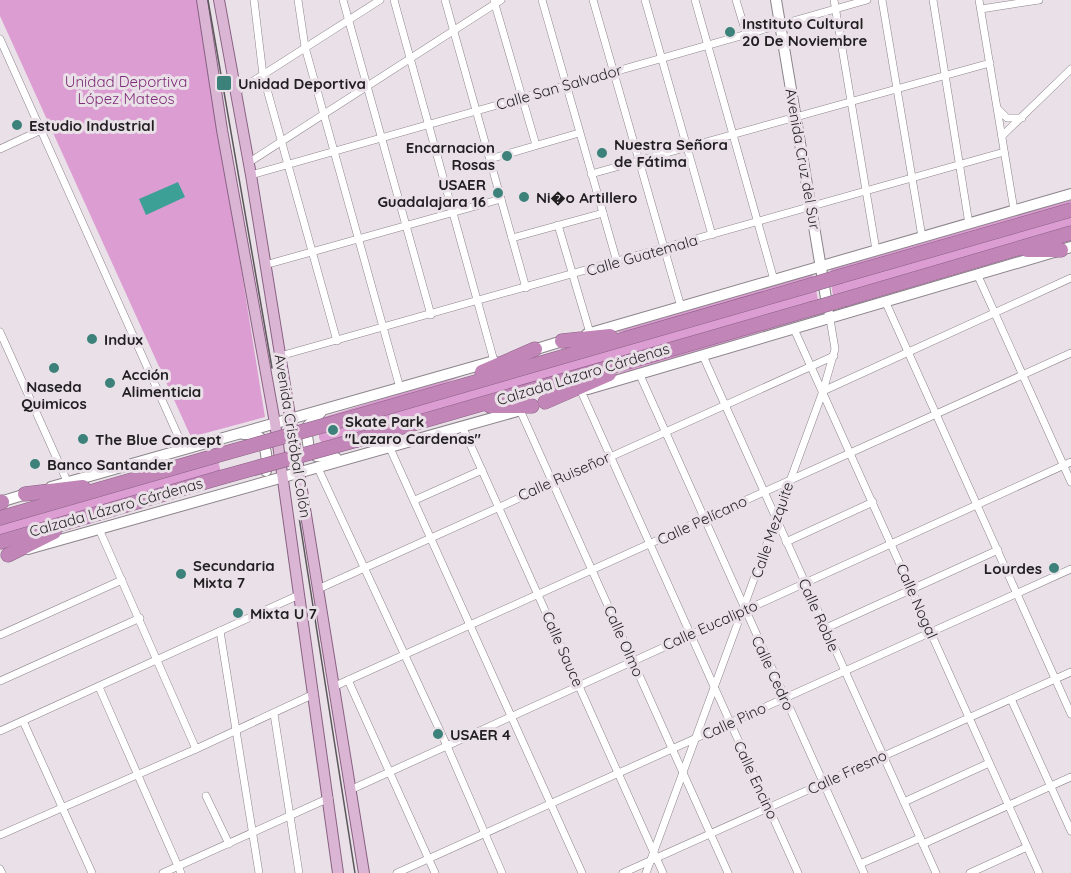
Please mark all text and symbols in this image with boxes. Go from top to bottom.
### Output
place label: Instituto Cultural 20 De Noviembre [742,14,867,50]
marker: Instituto Cultural 20 De Noviembre [723,25,737,39]
street label: Calle San Salvador [494,60,624,114]
park label: Unidad Deportiva López Mateos [65,72,187,108]
marker: Unidad Deportiva [215,74,233,92]
place label: Unidad Deportiva [238,74,366,93]
street label: Avenida Cruz del Sur [781,87,825,231]
place label: Estudio Industrial [29,116,155,135]
marker: Estudio Industrial [10,118,24,132]
place label: Nuestra Señora de Fátima [614,135,728,171]
place label: Encarnacion Rosas [406,138,495,174]
marker: Nuestra Señora de Fátima [595,146,609,160]
marker: Encarnacion Rosas [500,149,514,163]
place label: USAER Guadalajara 16 [377,175,486,211]
marker: USAER Guadalajara 16 [491,186,505,200]
place label: Ni�o Artillero [536,188,637,207]
marker: Ni�o Artillero [517,190,531,204]
street label: Calle Guatemala [584,230,700,280]
place label: Indux [104,330,144,349]
marker: Indux [85,332,99,346]
street label: Calzada Lázaro Cárdenas [494,339,672,409]
street label: Avenida Cristóbal Colón [271,353,315,519]
marker: Naseda Quimicos [47,361,61,375]
place label: Acción Alimenticia [122,365,201,401]
marker: Acción Alimenticia [103,376,117,390]
place label: Naseda Quimicos [21,377,87,413]
place label: Skate Park "Lazaro Cardenas" [345,412,482,448]
marker: Skate Park "Lazaro Cardenas" [326,423,340,437]
place label: The Blue Concept [95,430,222,449]
marker: The Blue Concept [76,432,90,446]
street label: Calle Ruiseñor [515,447,613,505]
place label: Banco Santander [47,455,174,474]
marker: Banco Santander [28,457,42,471]
street label: Calzada Lázaro Cárdenas [27,473,205,541]
street label: Calle Mezquite [747,479,797,581]
street label: Calle Pelícano [654,491,750,549]
place label: Secundaria Mixta 7 [193,556,275,592]
place label: Lourdes [984,559,1042,578]
street label: Calle Nogal [892,561,942,641]
marker: Lourdes [1047,561,1061,575]
marker: Secundaria Mixta 7 [174,567,188,581]
street label: Calle Roble [794,575,844,655]
street label: Calle Eucalipto [660,596,760,654]
street label: Calle Olmo [600,602,648,680]
place label: Mixta U 7 [250,604,317,623]
marker: Mixta U 7 [231,606,245,620]
street label: Calle Sauce [538,608,588,690]
street label: Calle Cedro [747,633,799,713]
street label: Calle Pino [699,698,769,744]
place label: USAER 4 [450,725,511,744]
marker: USAER 4 [431,727,445,741]
street label: Calle Encino [730,738,782,822]
street label: Calle Fresno [804,745,890,799]

